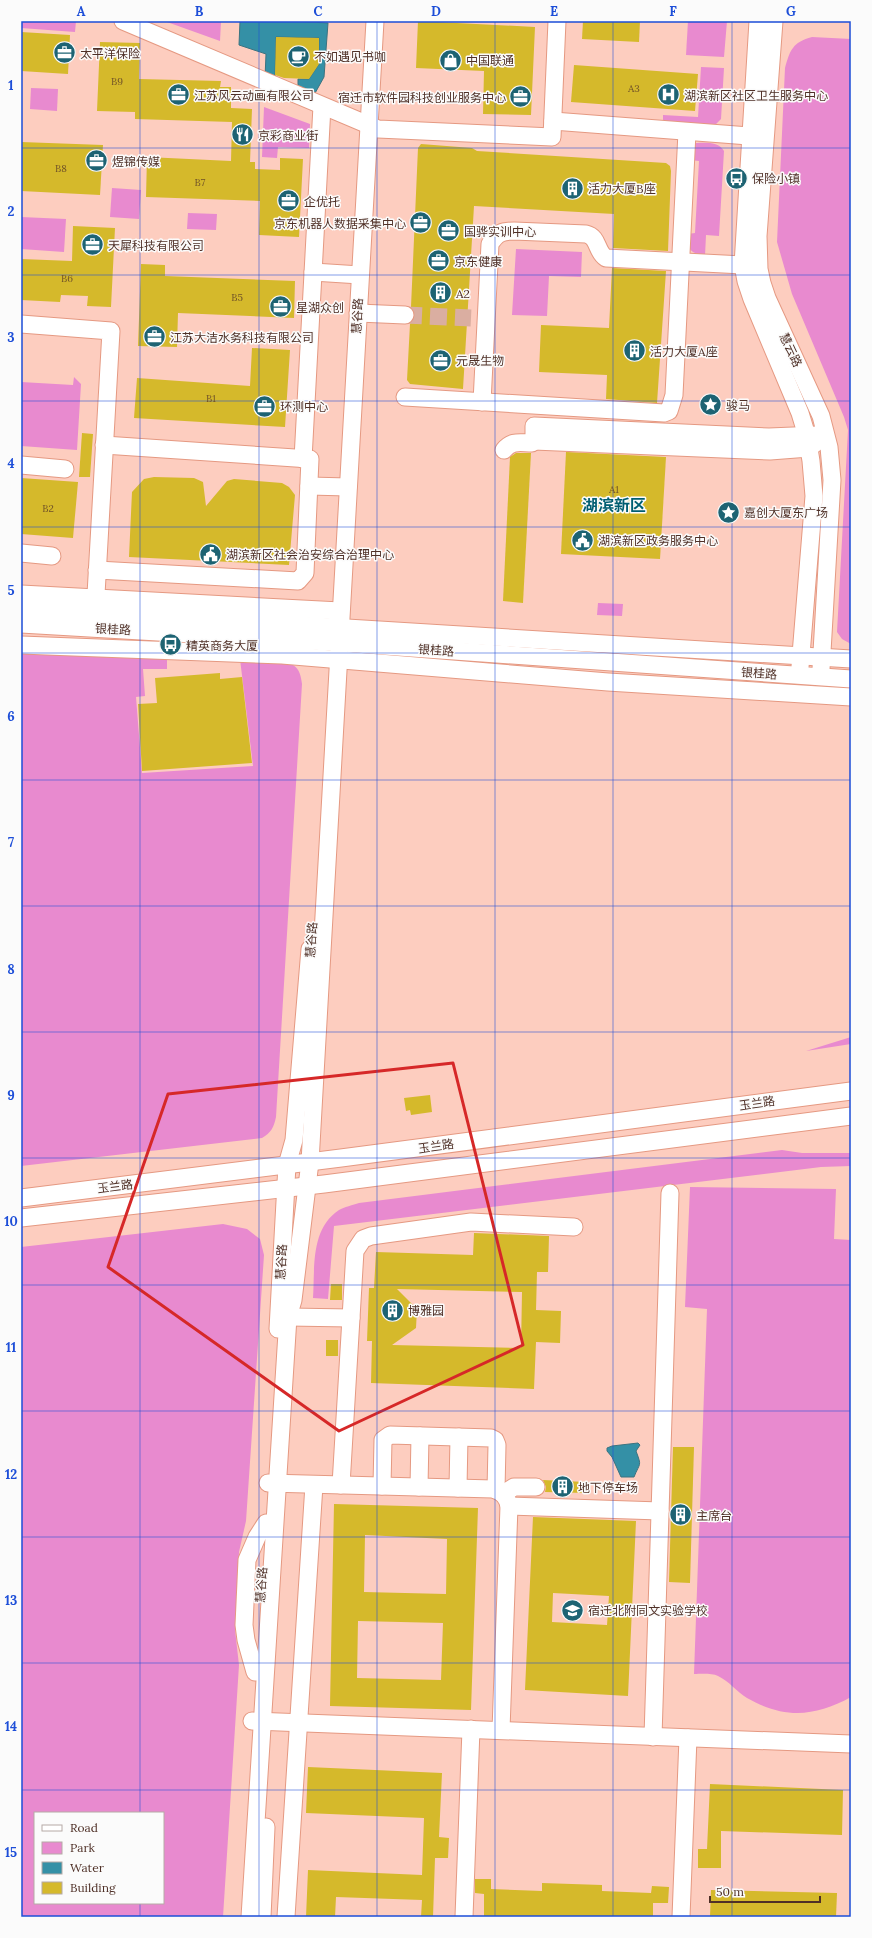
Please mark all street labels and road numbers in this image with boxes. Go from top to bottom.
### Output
street label: 慧谷路 [349,298,365,334]
street label: 慧云路 [777,331,805,369]
street label: 银桂路 [95,621,131,637]
street label: 银桂路 [418,641,454,659]
street label: 银桂路 [741,664,777,682]
street label: 慧谷路 [302,922,320,958]
street label: 玉兰路 [738,1093,776,1113]
street label: 玉兰路 [417,1136,455,1156]
street label: 玉兰路 [96,1176,134,1196]
street label: 慧谷路 [273,1244,289,1280]
street label: 慧谷路 [252,1567,270,1603]

